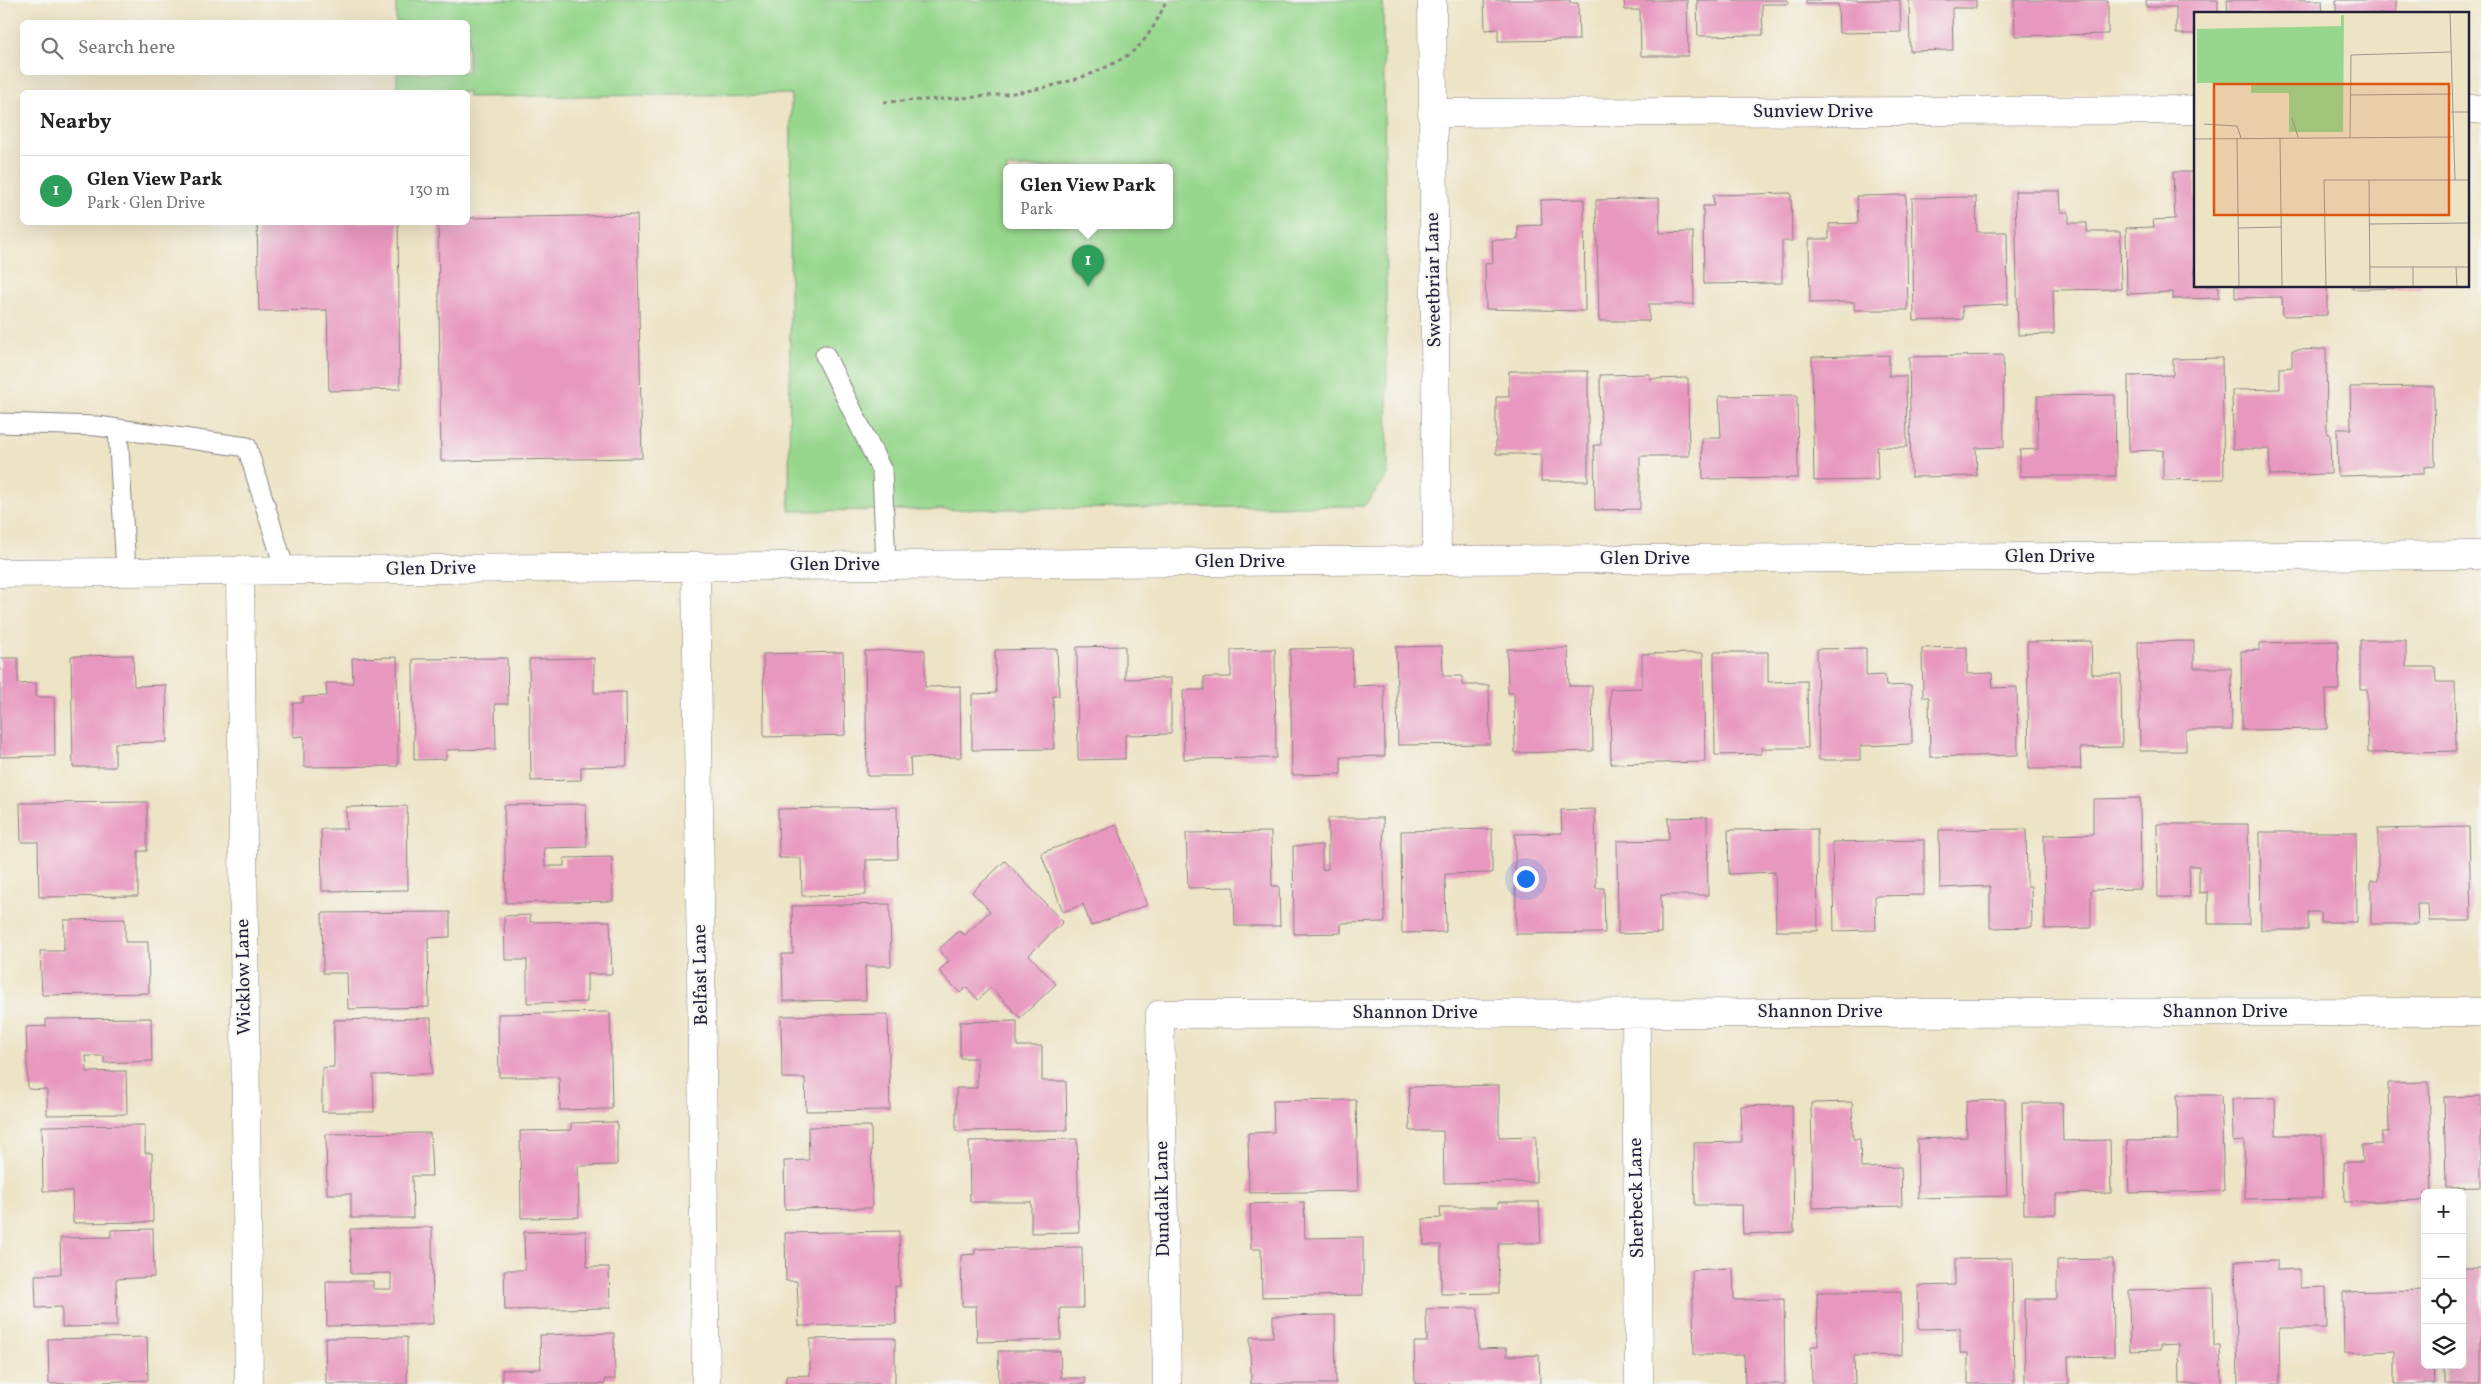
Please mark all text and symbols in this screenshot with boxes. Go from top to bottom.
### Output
inset map [2194,12,2468,288]
search box [20,20,470,75]
icon: search [38,34,66,62]
text: Search here [78,35,175,61]
street label: Sunview Drive [1753,99,1873,125]
text: Nearby [40,108,111,137]
popup [1003,164,1173,229]
text: Glen View Park [87,167,222,193]
text: Glen View Park [1020,173,1156,199]
text: 1 [53,180,59,202]
text: 130 m [409,180,450,202]
text: Park · Glen Drive [87,193,205,215]
text: Park [1020,199,1053,221]
street label: Sweetbriar Lane [1420,212,1448,348]
pin: 1 [1072,245,1104,286]
street label: Glen Drive [2005,544,2095,570]
street label: Glen Drive [1600,546,1690,572]
street label: Glen Drive [1195,549,1285,575]
street label: Glen Drive [790,552,880,578]
street label: Glen Drive [386,555,476,583]
your location [1513,866,1539,892]
street label: Wicklow Lane [230,918,258,1036]
street label: Belfast Lane [687,924,715,1026]
street label: Shannon Drive [1757,999,1883,1025]
street label: Shannon Drive [2162,999,2288,1025]
street label: Shannon Drive [1352,1000,1478,1026]
street label: Sherbeck Lane [1623,1137,1651,1259]
street label: Dundalk Lane [1149,1141,1177,1257]
map controls [2421,1189,2466,1369]
button: + [2421,1189,2466,1234]
button: − [2421,1234,2466,1279]
button: locate [2421,1279,2466,1324]
button: layers [2421,1324,2466,1369]

